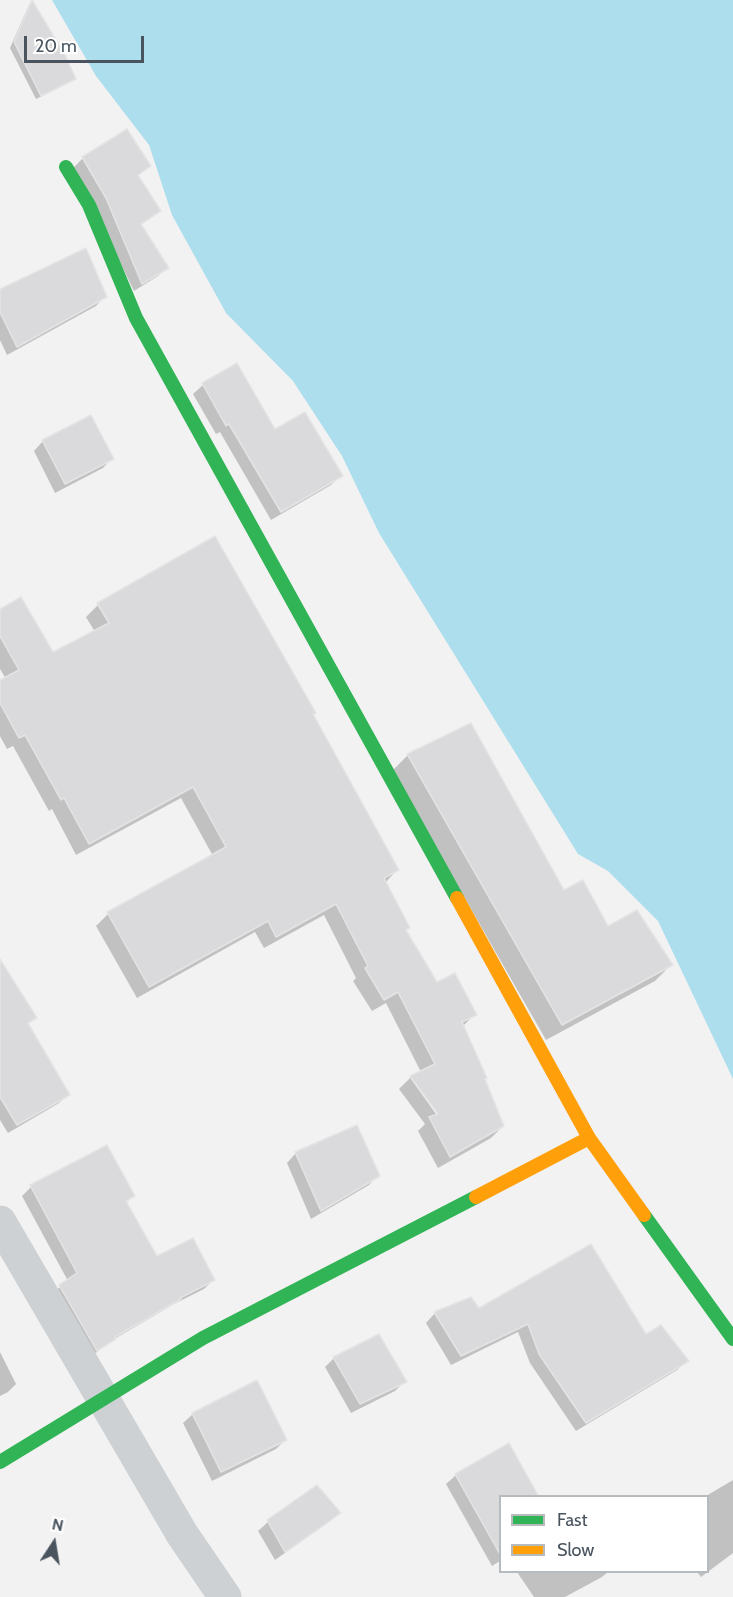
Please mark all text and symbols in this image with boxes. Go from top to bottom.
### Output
scale bar [27,24,147,62]
text: 20 m [35,35,77,57]
legend [499,1495,709,1573]
text: Fast [557,1509,588,1531]
north arrow [24,1513,84,1573]
text: N [50,1514,65,1535]
text: Slow [557,1539,594,1561]

